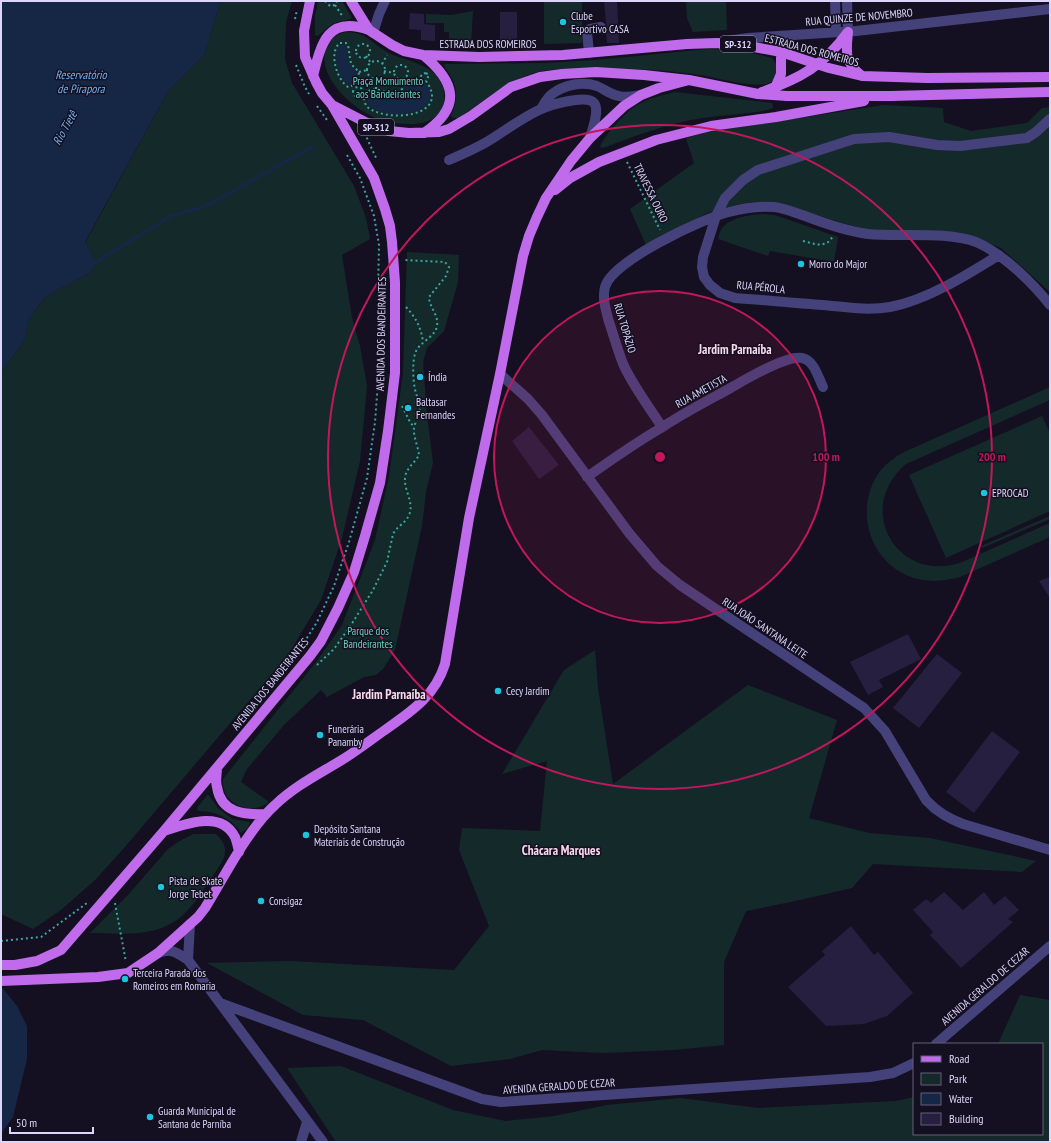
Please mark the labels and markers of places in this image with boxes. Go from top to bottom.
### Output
place label: Clube Esportivo CASA [571,9,630,36]
marker: Clube Esportivo CASA [558,17,568,27]
place label: Morro do Major [809,257,867,271]
marker: Morro do Major [796,259,806,269]
place label: Índia [428,370,447,384]
marker: Índia [415,372,425,382]
place label: Baltasar Fernandes [416,395,455,422]
marker: Baltasar Fernandes [403,403,413,413]
centre of rings [653,450,667,464]
place label: EPROCAD [992,486,1029,500]
marker: EPROCAD [979,488,989,498]
place label: Cecy Jardim [506,684,550,698]
marker: Cecy Jardim [493,686,503,696]
place label: Funerária Panamby [328,722,364,749]
marker: Funerária Panamby [315,730,325,740]
place label: Depósito Santana Materiais de Construção [314,822,405,849]
marker: Depósito Santana Materiais de Construção [301,830,311,840]
place label: Pista de Skate Jorge Tebet [168,874,223,901]
marker: Pista de Skate Jorge Tebet [156,882,166,892]
place label: Consigaz [269,894,303,908]
marker: Consigaz [256,896,266,906]
place label: Terceira Parada dos Romeiros em Romaria [133,966,216,993]
marker: Terceira Parada dos Romeiros em Romaria [120,974,130,984]
place label: Guarda Municipal de Santana de Parníba [158,1104,236,1131]
marker: Guarda Municipal de Santana de Parníba [145,1112,155,1122]

